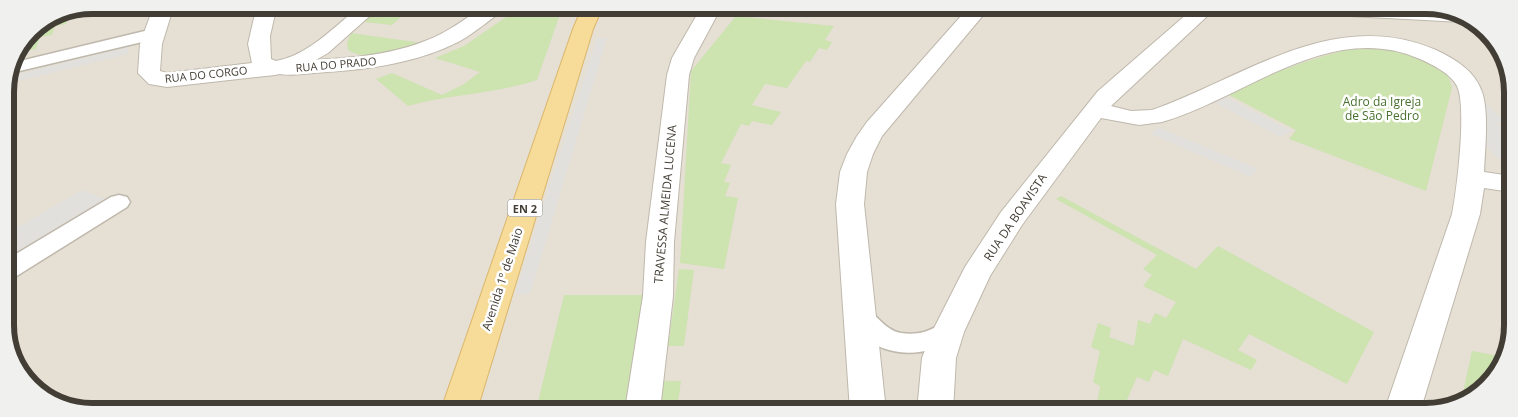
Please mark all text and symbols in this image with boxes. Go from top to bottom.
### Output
street label: RUA DO PRADO [295,53,377,75]
street label: RUA DO CORGO [164,62,248,86]
park label: Adro da Igreja de São Pedro [1343,93,1421,124]
street label: TRAVESSA ALMEIDA LUCENA [650,124,680,284]
street label: RUA DA BOAVISTA [979,170,1051,264]
road number: EN 2 [508,200,542,217]
street label: Avenida 1º de Maio [477,225,527,333]

